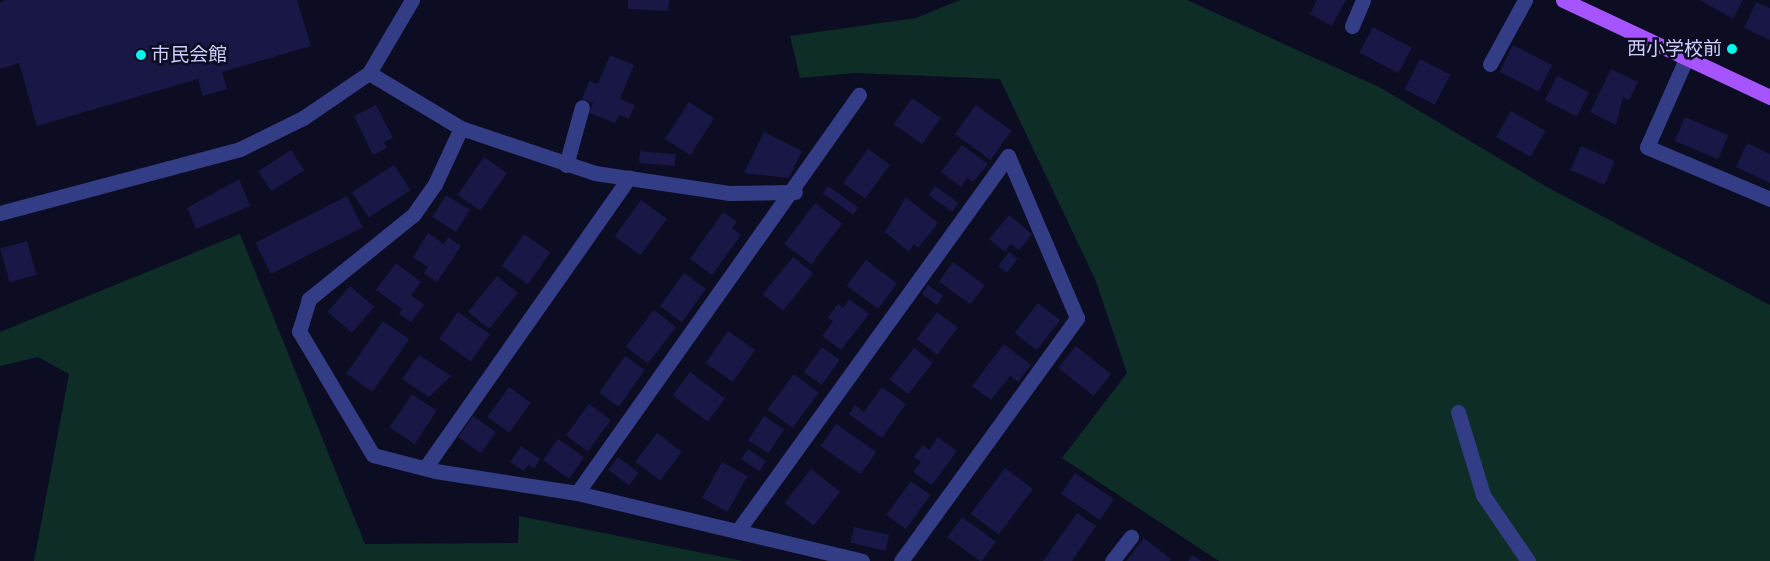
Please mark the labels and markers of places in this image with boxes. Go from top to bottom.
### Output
place label: 西小学校前 [1627,38,1722,60]
marker: 西小学校前 [1726,43,1738,55]
place label: 市民会館 [151,44,227,66]
marker: 市民会館 [135,49,147,61]

